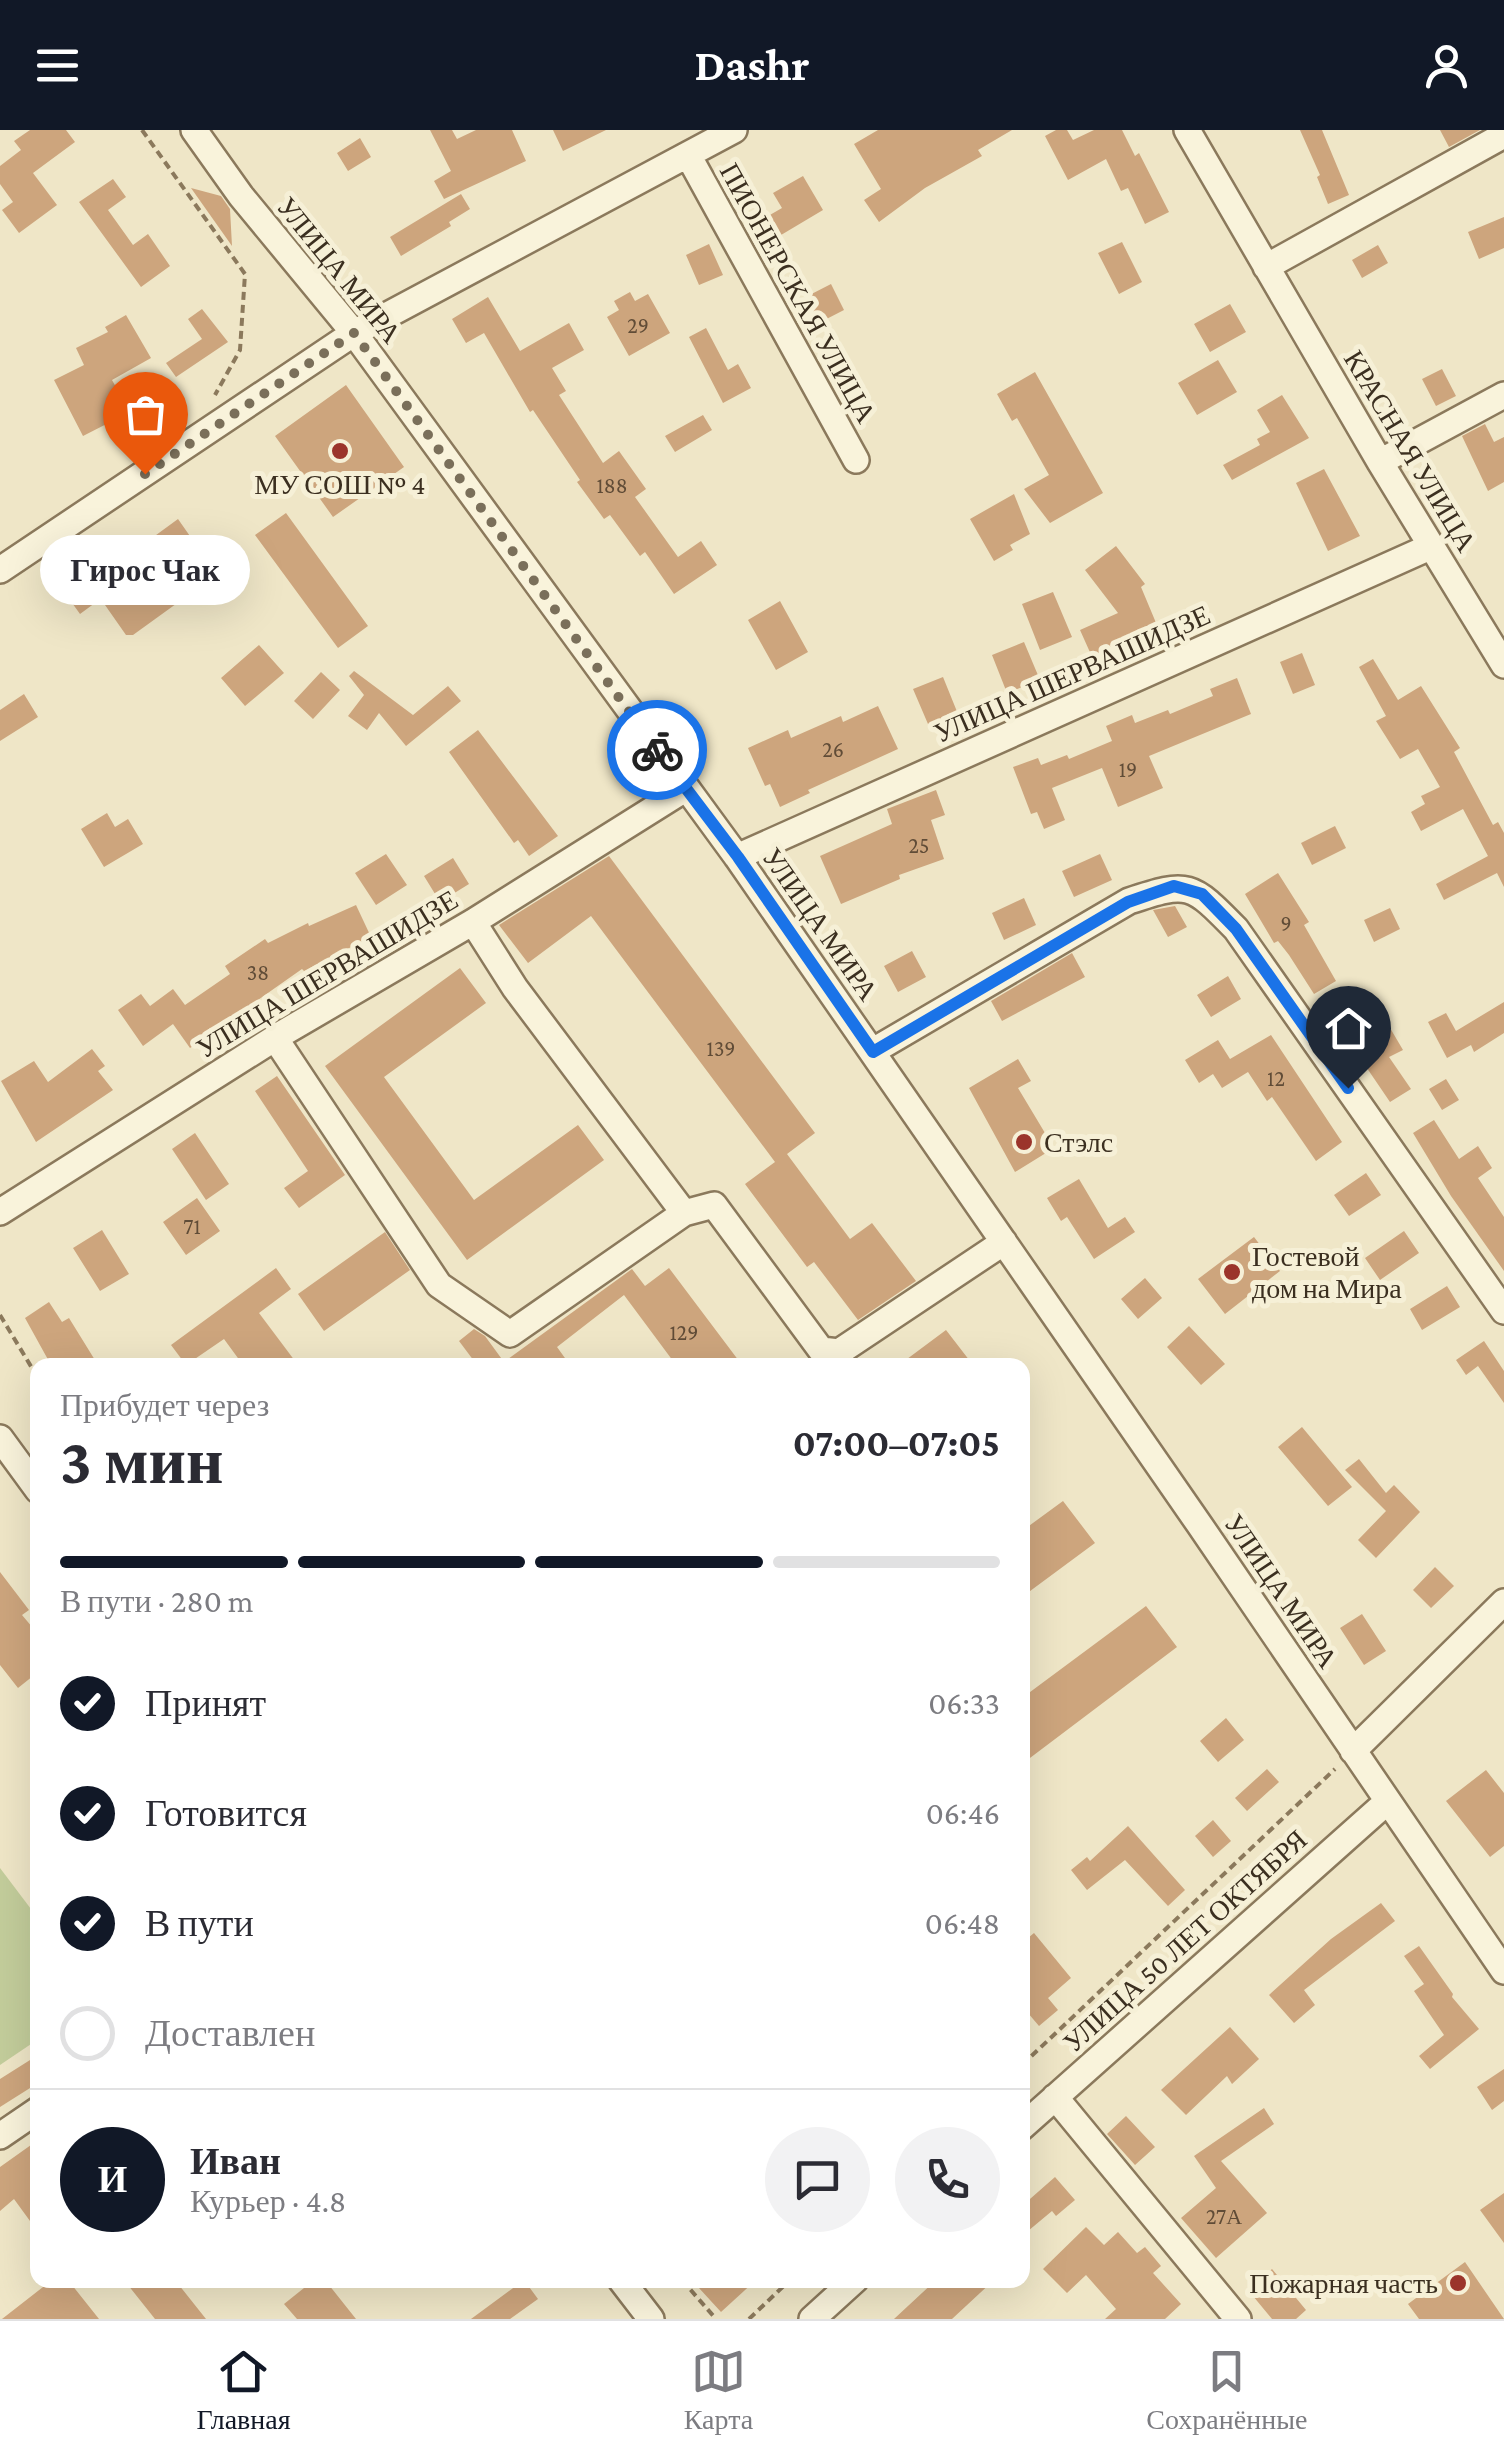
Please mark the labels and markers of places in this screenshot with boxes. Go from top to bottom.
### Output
pin [103,372,188,475]
marker: МУ СОШ № 4 [329,440,351,462]
place label: МУ СОШ № 4 [254,469,426,500]
callout: Гирос Чак [40,534,250,604]
pin [1306,986,1391,1089]
place label: Стэлс [1044,1127,1113,1158]
marker: Стэлс [1013,1131,1035,1153]
place label: Гостевой дом на Мира [1252,1241,1402,1304]
marker: Гостевой дом на Мира [1221,1261,1243,1283]
place label: Пожарная часть [1249,2268,1438,2299]
marker: Пожарная часть [1447,2272,1469,2294]

